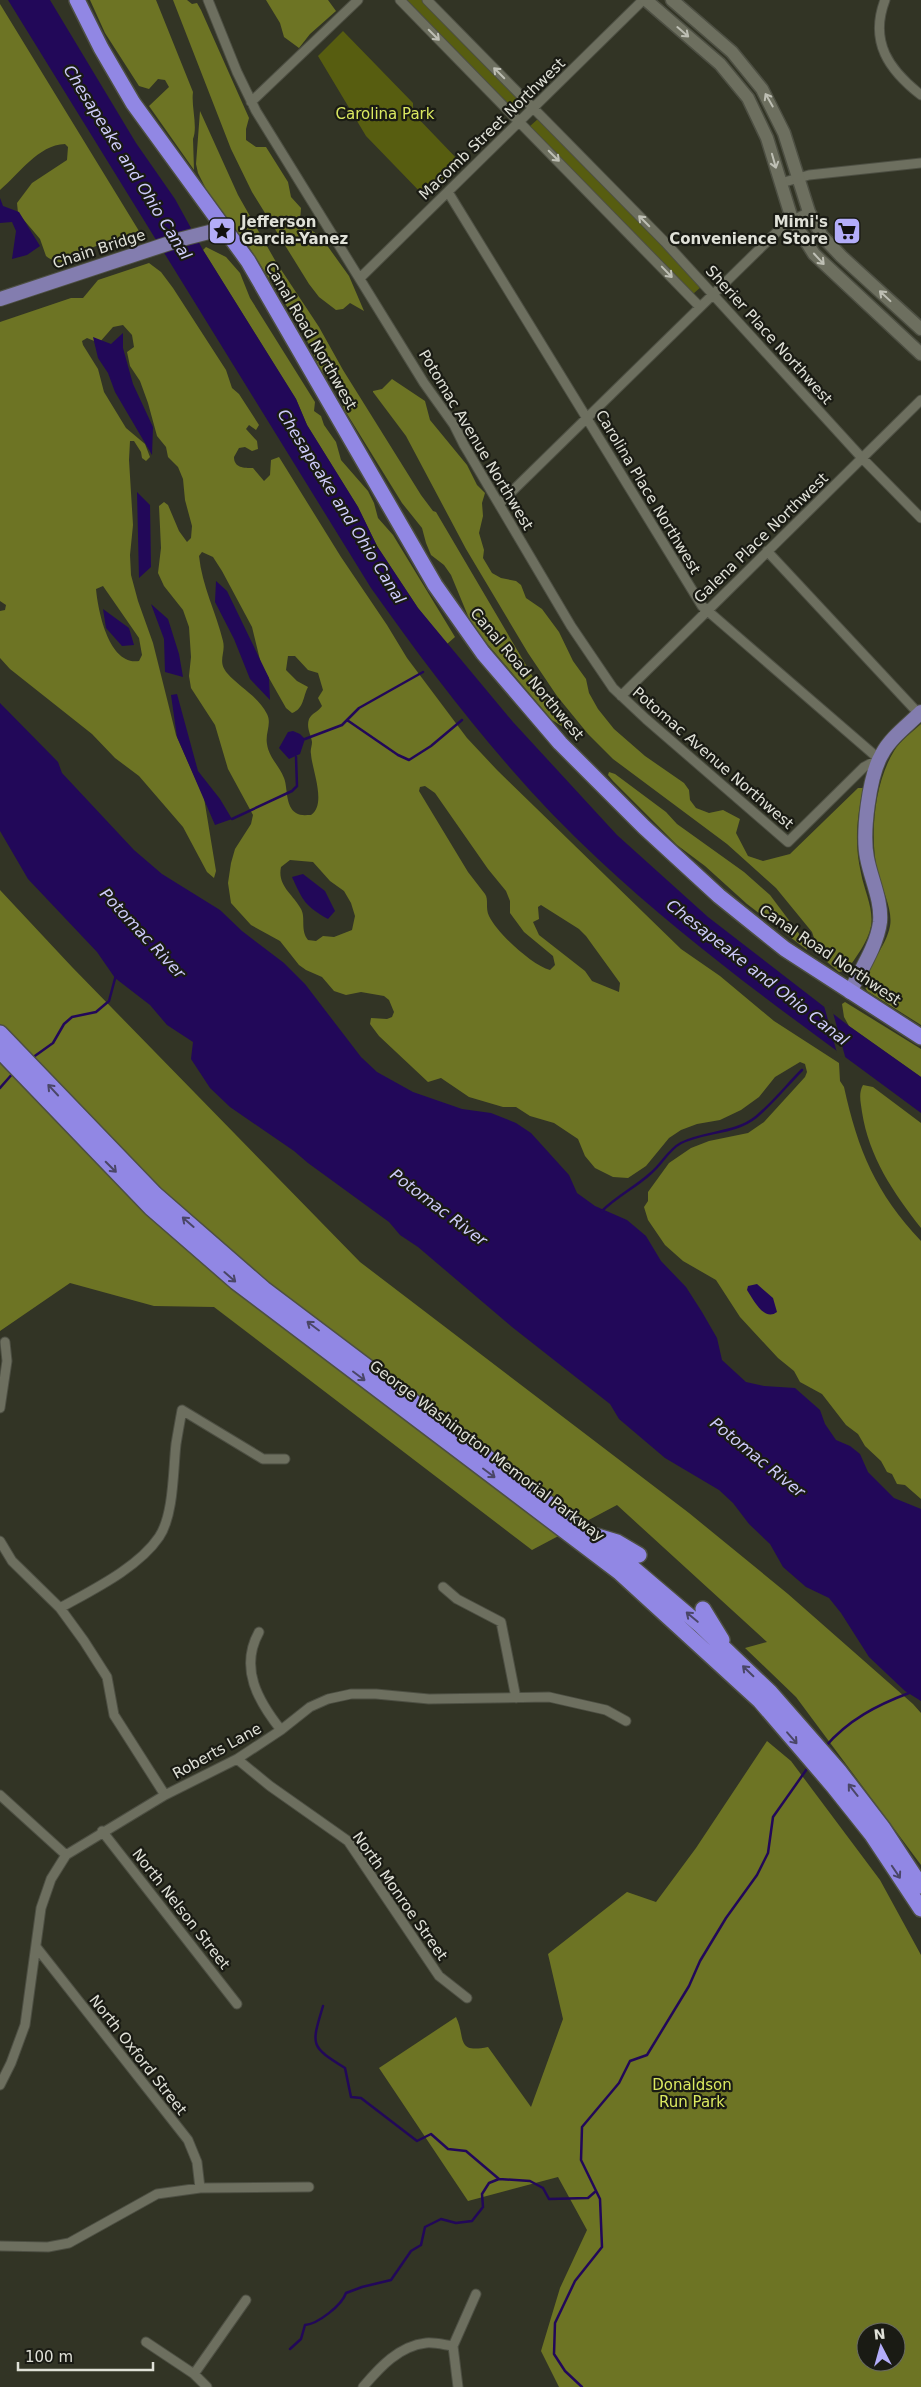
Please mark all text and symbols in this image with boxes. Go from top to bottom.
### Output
one-way arrow [676,26,689,37]
one-way arrow [428,29,440,41]
street label: Macomb Street Northwest [415,54,569,204]
water label: Chesapeake and Ohio Canal [60,61,196,264]
one-way arrow [493,67,505,80]
one-way arrow [763,93,773,107]
park label: Carolina Park [336,105,435,123]
one-way arrow [547,150,560,162]
one-way arrow [770,153,780,169]
place label: Jefferson Garcia-Yanez [240,213,348,248]
place label: Mimi's Convenience Store [669,213,828,248]
one-way arrow [637,215,650,227]
place icon: Jefferson Garcia-Yanez [207,216,237,246]
supermarket icon: Mimi's Convenience Store [832,216,862,246]
street label: Chain Bridge [50,226,148,272]
one-way arrow [813,253,825,266]
street label: Canal Road Northwest [261,259,361,413]
street label: Sherier Place Northwest [702,262,836,408]
one-way arrow [661,266,674,278]
one-way arrow [879,290,892,302]
street label: Potomac Avenue Northwest [415,347,537,534]
water label: Chesapeake and Ohio Canal [274,405,410,608]
street label: Carolina Place Northwest [592,407,704,577]
street label: Galena Place Northwest [690,469,832,607]
street label: Canal Road Northwest [466,604,588,744]
street label: Potomac Avenue Northwest [629,683,797,833]
water label: Potomac River [96,884,190,983]
water label: Chesapeake and Ohio Canal [663,895,853,1050]
street label: Canal Road Northwest [756,901,904,1009]
one-way arrow [47,1083,59,1096]
one-way arrow [104,1161,117,1173]
water label: Potomac River [387,1165,492,1251]
one-way arrow [182,1217,195,1228]
one-way arrow [224,1271,237,1282]
one-way arrow [307,1320,320,1331]
street label: George Washington Memorial Parkway [366,1357,608,1545]
one-way arrow [352,1370,365,1381]
water label: Potomac River [707,1413,810,1502]
one-way arrow [482,1468,496,1478]
one-way arrow [685,1611,698,1623]
one-way arrow [743,1666,755,1678]
street label: Roberts Lane [170,1719,264,1783]
one-way arrow [786,1731,797,1744]
one-way arrow [848,1783,859,1796]
street label: North Monroe Street [349,1828,451,1964]
street label: North Nelson Street [128,1845,234,1973]
one-way arrow [891,1865,902,1879]
street label: North Oxford Street [85,1991,191,2119]
park label: Donaldson Run Park [652,2076,732,2111]
north arrow [856,2322,906,2372]
text: N [873,2326,886,2343]
scale bar [18,2340,152,2372]
text: 100 m [25,2348,73,2366]

